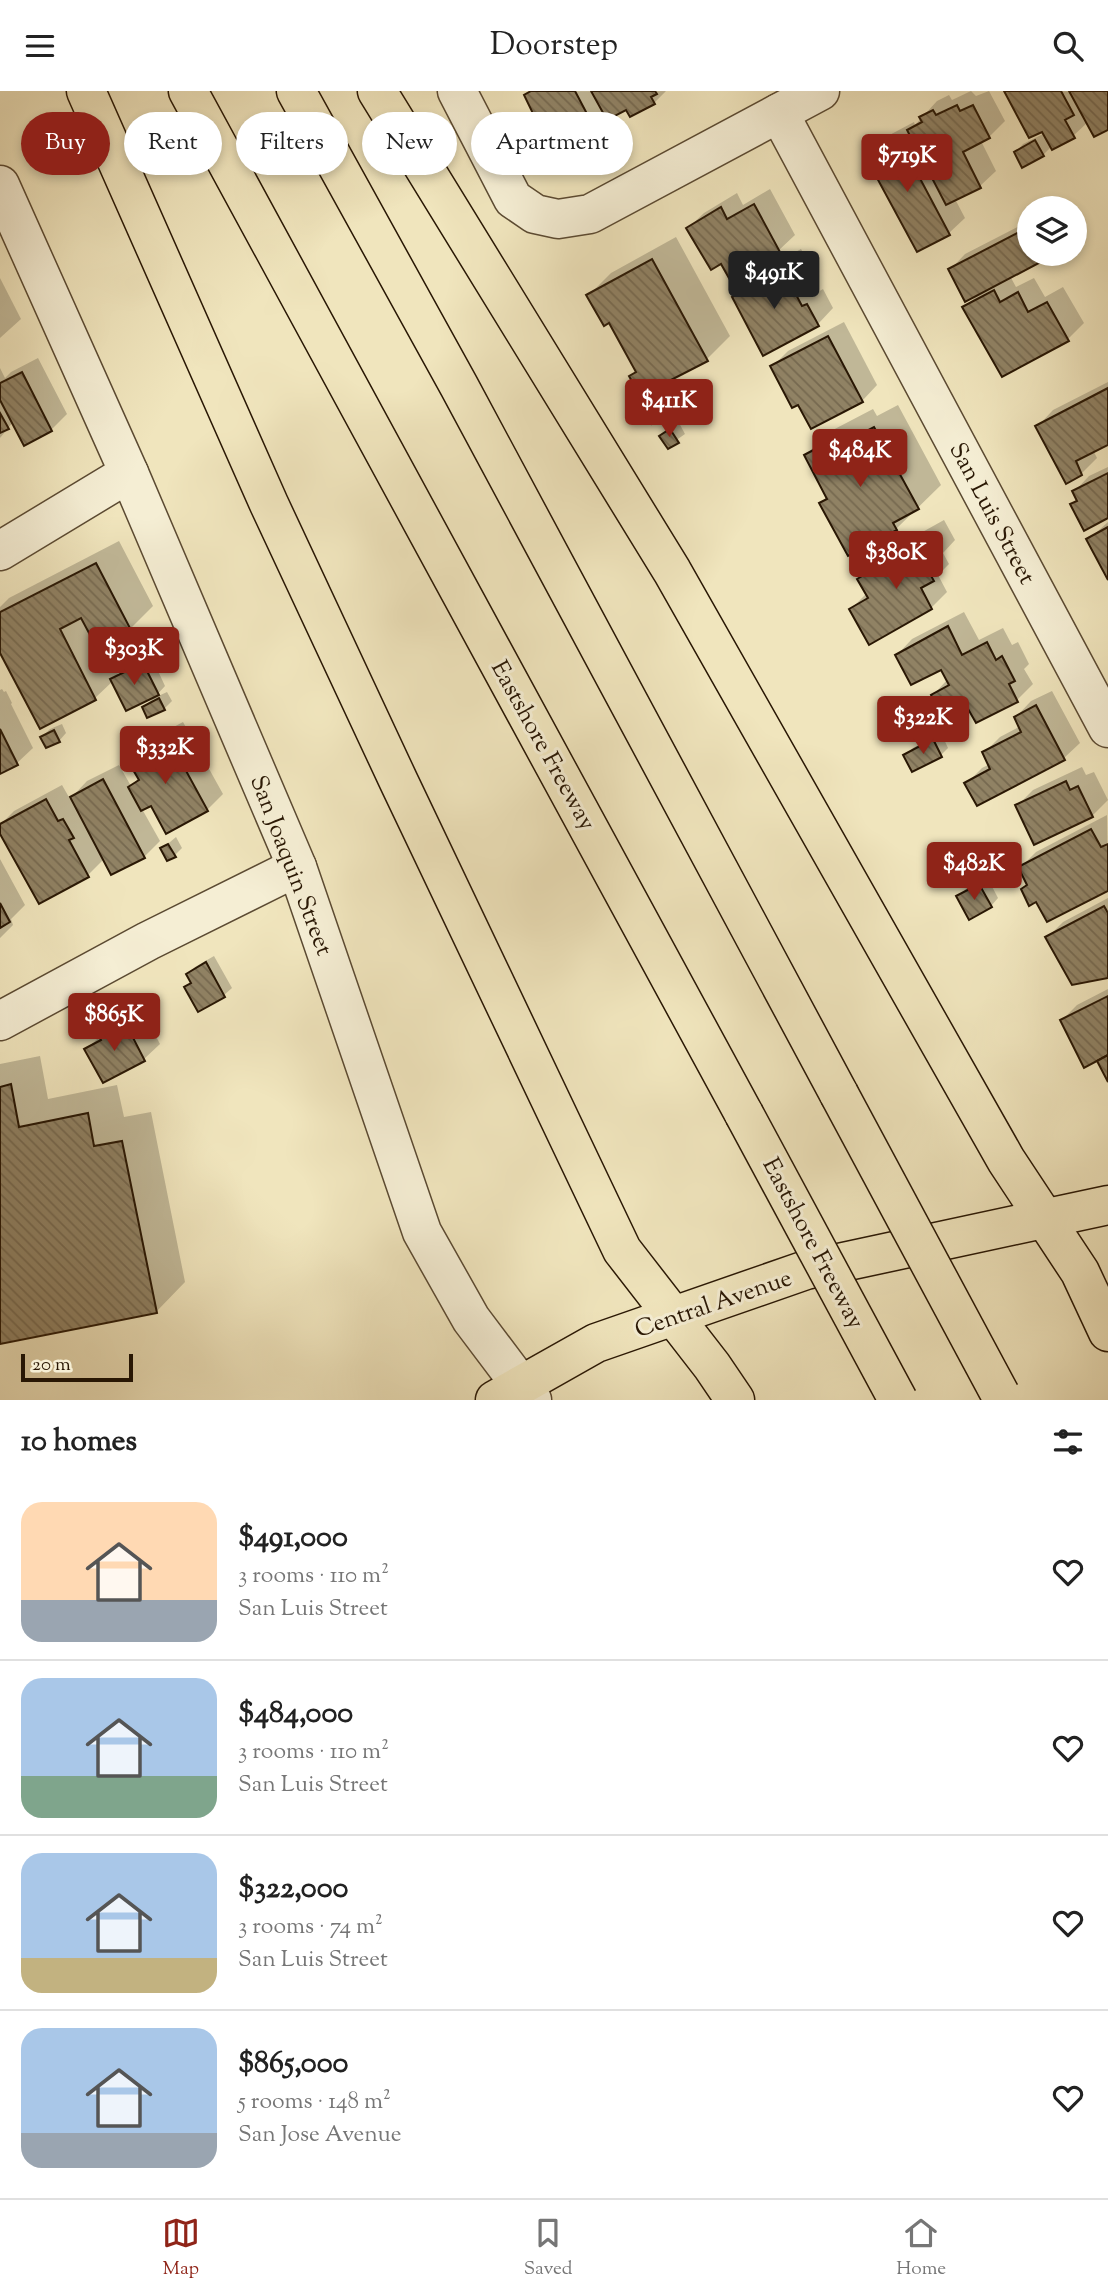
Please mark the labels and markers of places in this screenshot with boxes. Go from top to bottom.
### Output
pin: $719K [858,134,956,194]
pin: $491K [725,251,823,311]
pin: $411K [620,379,718,439]
pin: $484K [811,429,909,489]
pin: $380K [847,531,945,591]
pin: $303K [85,627,183,687]
pin: $322K [874,697,972,756]
pin: $332K [116,727,214,786]
pin: $482K [925,843,1023,902]
pin: $865K [65,993,163,1053]

